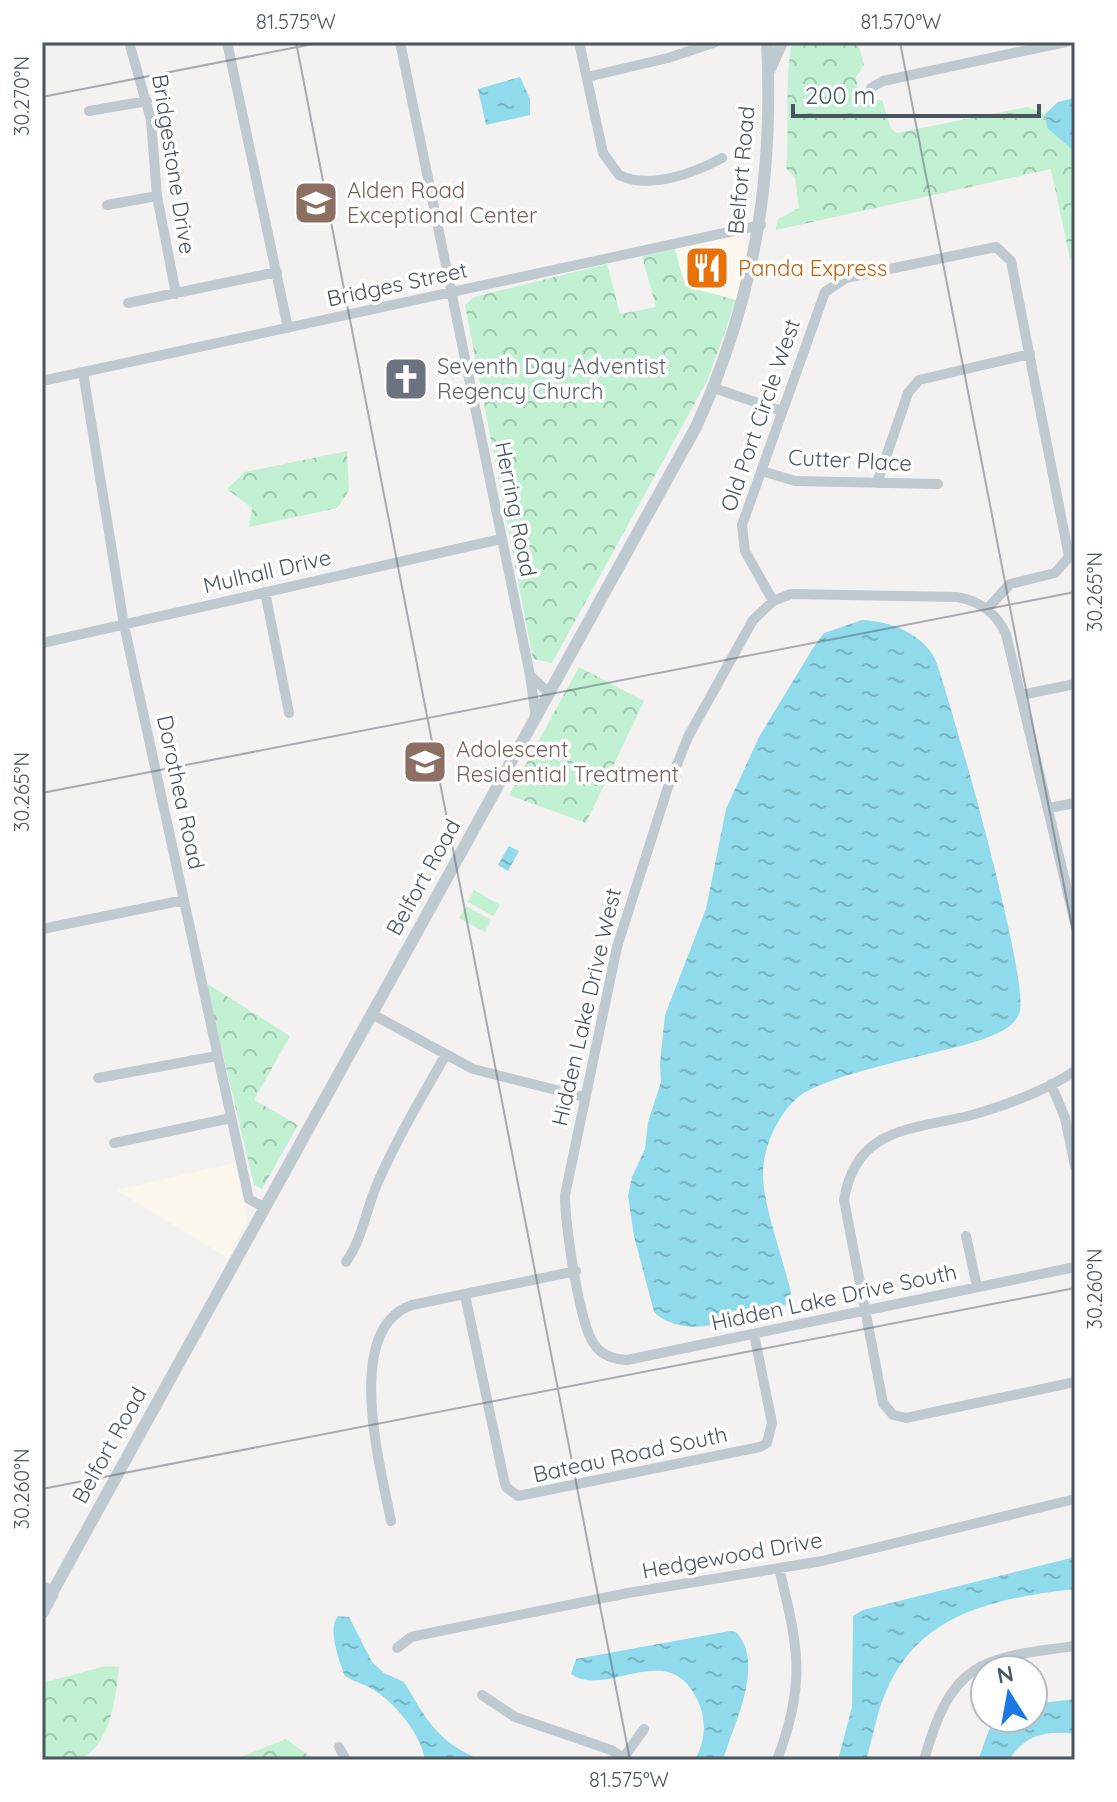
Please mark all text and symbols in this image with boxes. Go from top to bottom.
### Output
text: 81.575°W [256,9,336,34]
text: 81.570°W [861,9,941,34]
text: 30.270°N [9,56,34,136]
scale bar [793,68,1039,118]
street label: Bridgestone Drive [146,72,202,256]
text: 200 m [805,80,875,110]
street label: Belfort Road [721,105,761,235]
place label: Alden Road Exceptional Center [347,176,538,229]
school or university icon: Alden Road Exceptional Center [292,179,340,227]
restaurant icon: Panda Express [683,244,731,292]
place label: Panda Express [738,254,887,282]
street label: Bridges Street [324,255,470,313]
street label: Old Port Circle West [714,315,806,515]
place label: Seventh Day Adventist Regency Church [437,352,666,405]
church icon: Seventh Day Adventist Regency Church [382,355,430,403]
street label: Herring Road [489,439,543,579]
street label: Cutter Place [787,443,913,477]
street label: Mulhall Drive [200,543,334,599]
text: 30.265°N [1082,552,1107,632]
street label: Dorothea Road [151,712,211,872]
place label: Adolescent Residential Treatment [456,735,679,788]
school or university icon: Adolescent Residential Treatment [401,738,449,786]
text: 30.265°N [9,752,34,832]
street label: Belfort Road [380,814,466,940]
street label: Hidden Lake Drive West [545,885,627,1129]
text: 30.260°N [1082,1249,1107,1329]
street label: Hidden Lake Drive South [709,1257,959,1337]
street label: Belfort Road [66,1382,152,1508]
street label: Bateau Road South [530,1420,730,1488]
text: 30.260°N [9,1449,34,1529]
street label: Hedgewood Drive [640,1525,824,1585]
north arrow [969,1654,1049,1734]
text: N [995,1659,1016,1690]
text: 81.575°W [589,1767,669,1792]

